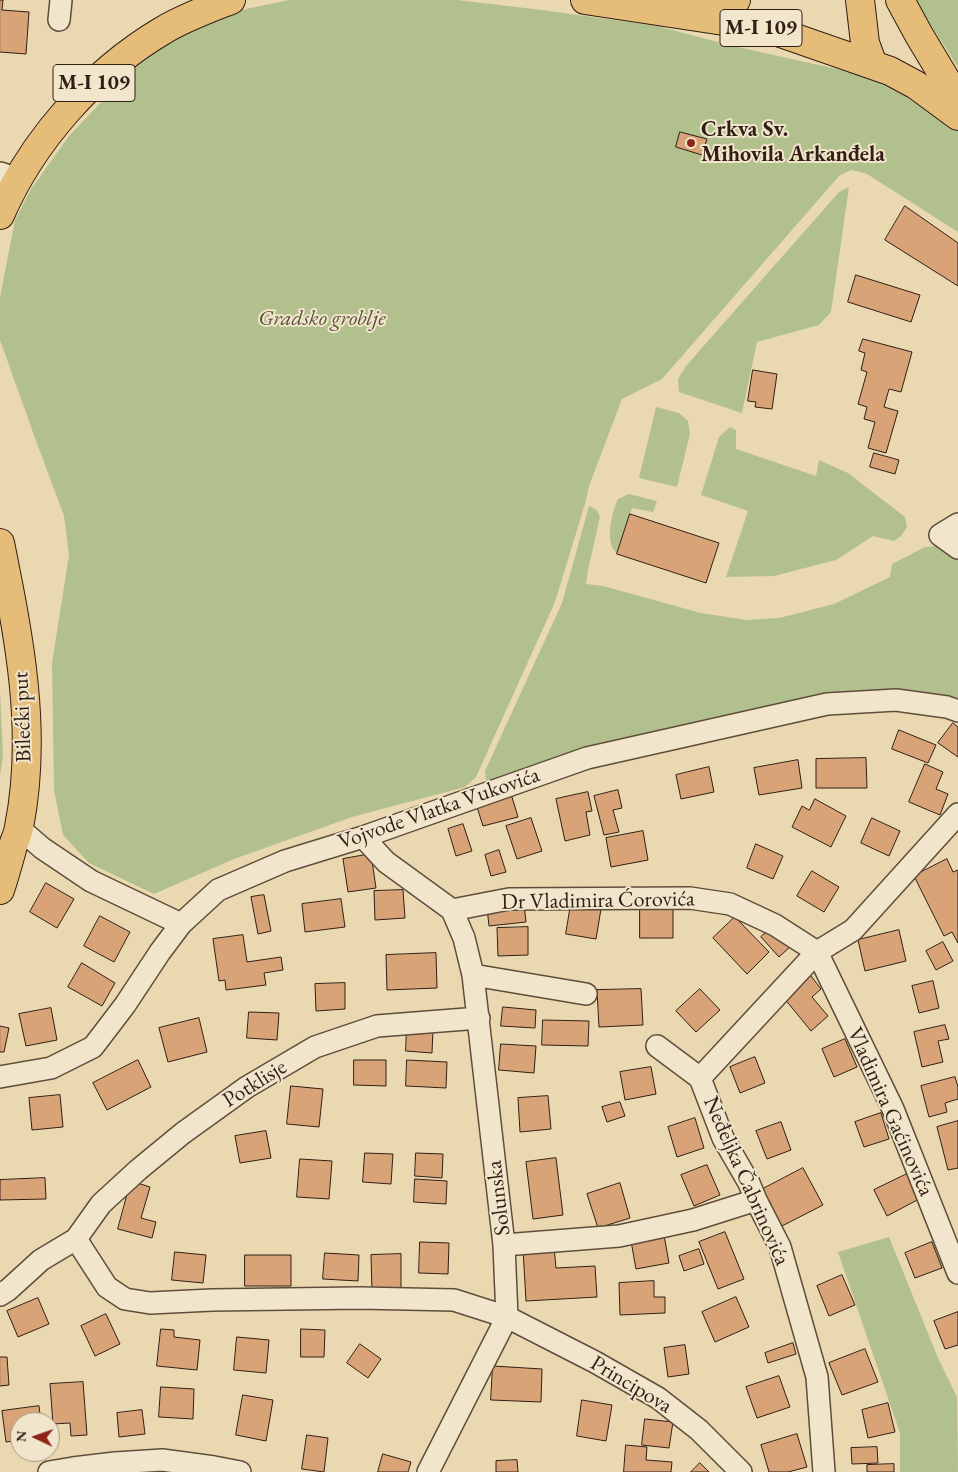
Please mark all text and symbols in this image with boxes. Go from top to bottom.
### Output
road number: M-I 109 [720,9,802,46]
road number: M-I 109 [53,65,135,102]
place label: Crkva Sv. Mihovila Arkanđela [701,117,885,168]
marker: Crkva Sv. Mihovila Arkanđela [685,137,697,149]
park label: Gradsko groblje [258,306,386,332]
street label: Bilećki put [8,671,38,763]
street label: Vojvode Vlatka Vukovića [335,762,543,856]
street label: Dr Vladimira Ćorovića [501,886,695,916]
street label: Vladimira Gaćinovića [841,1023,939,1201]
street label: Potklisje [218,1054,292,1114]
street label: Neđeljka Čabrinovića [697,1092,795,1270]
street label: Solunska [481,1159,517,1237]
street label: Principova [585,1350,677,1420]
north arrow [10,1412,60,1462]
text: N [12,1430,30,1442]

